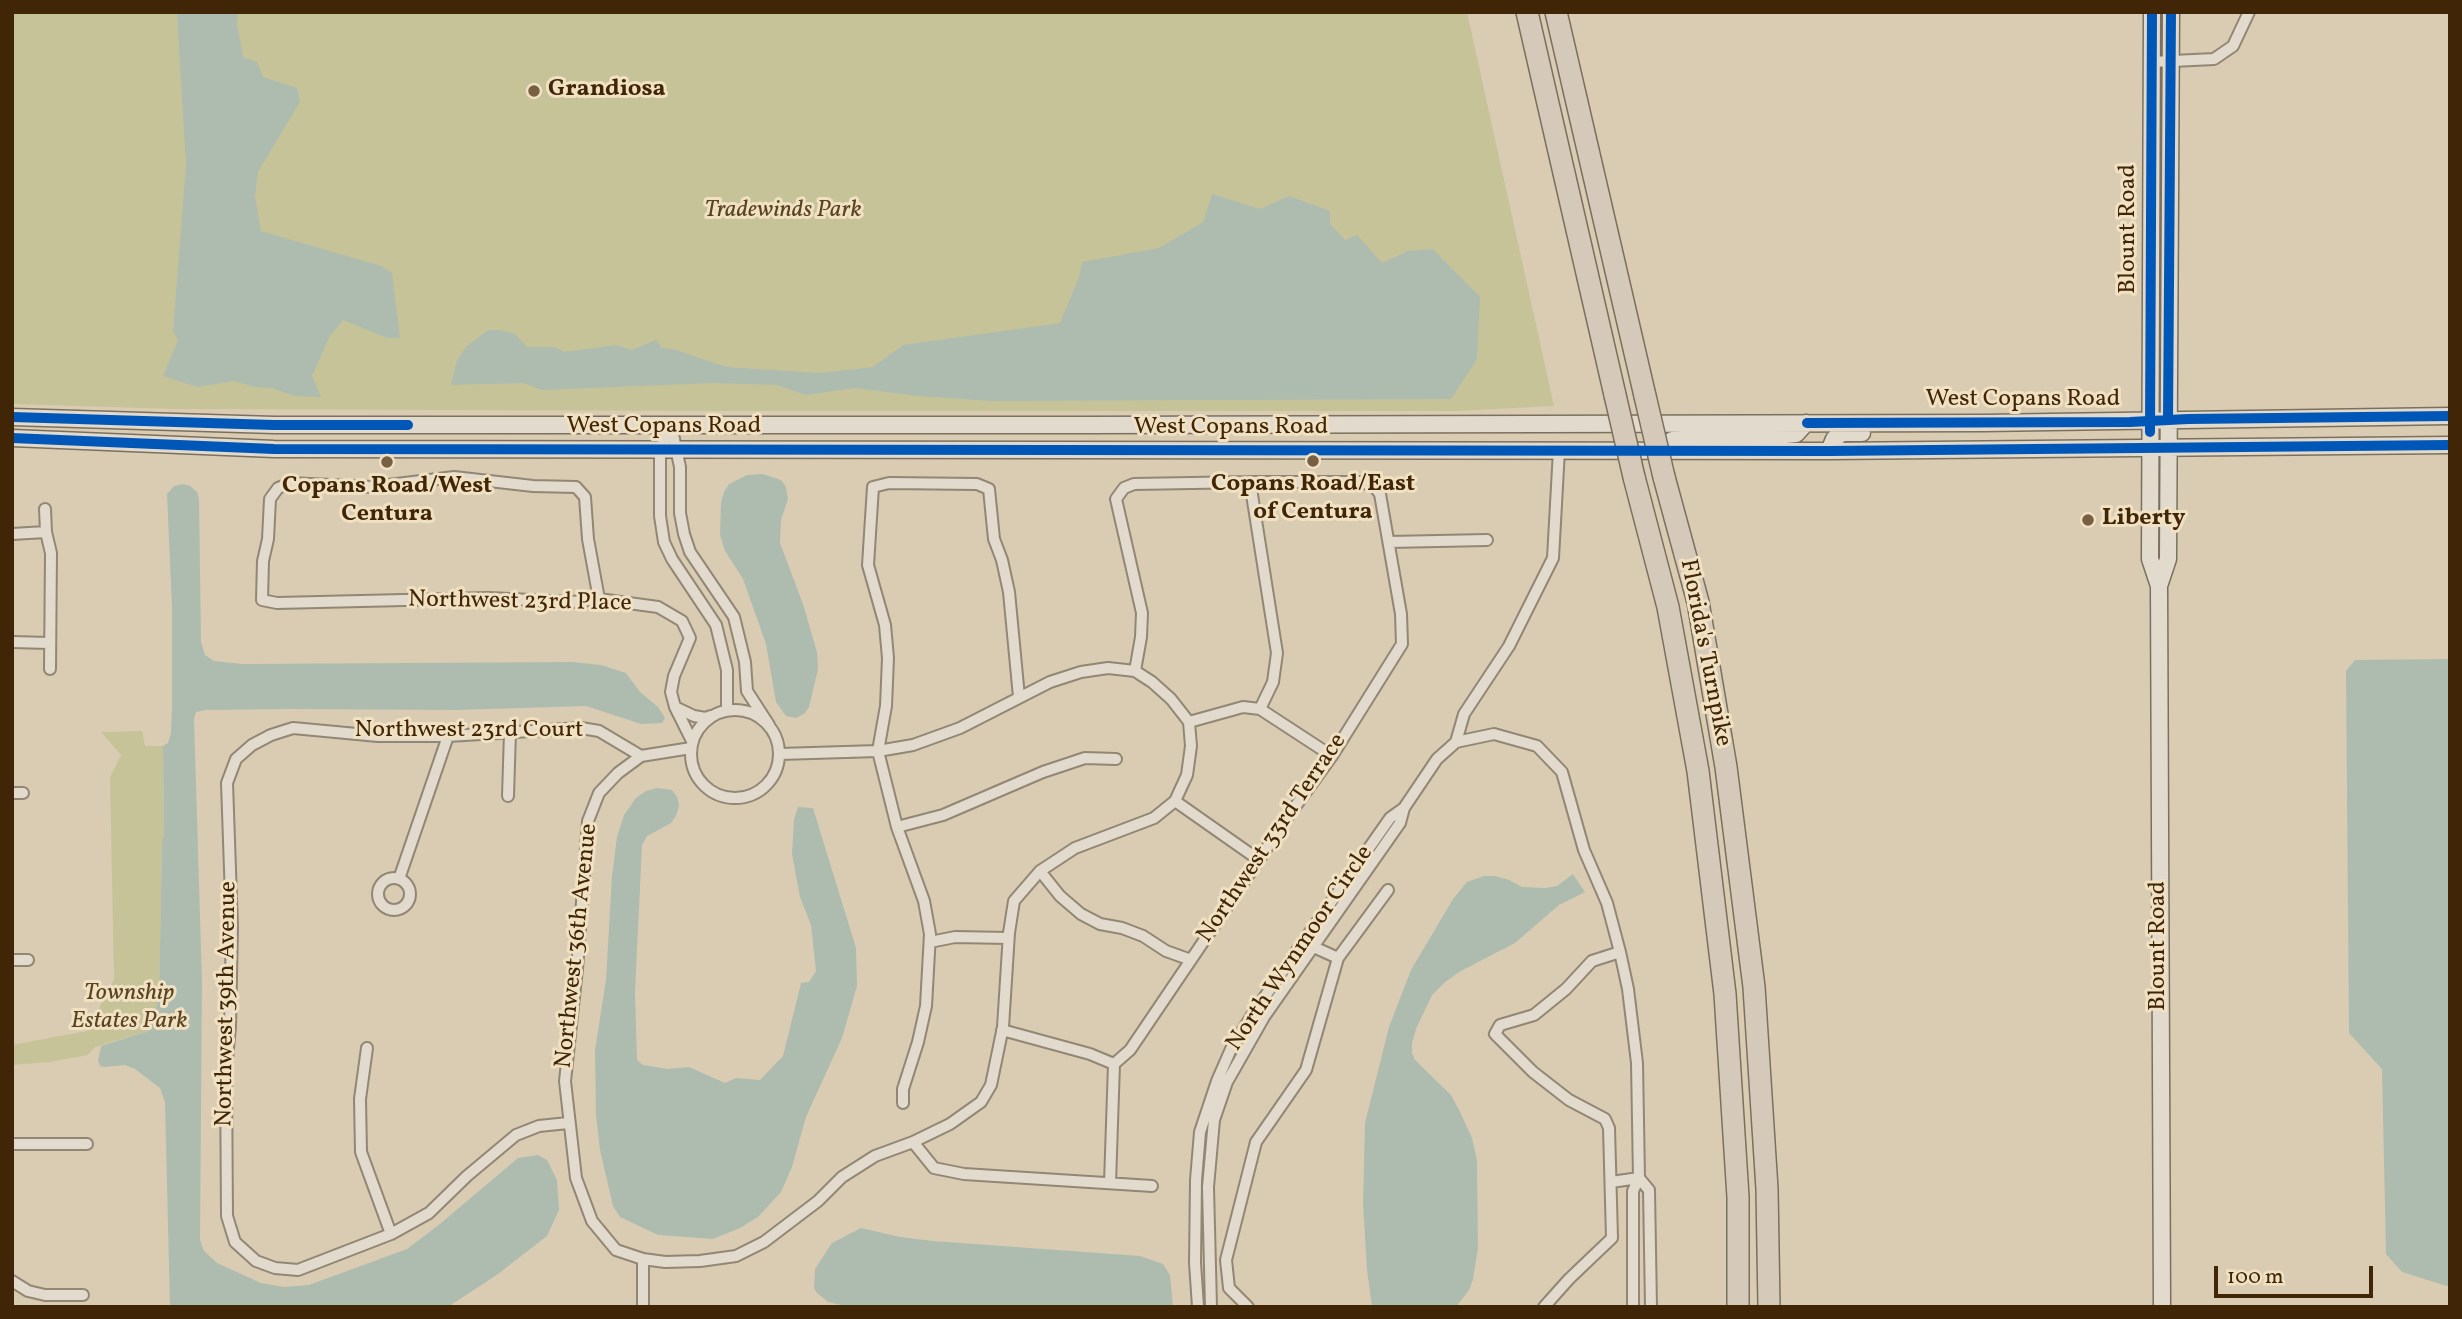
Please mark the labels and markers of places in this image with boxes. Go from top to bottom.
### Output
place label: Grandiosa [548,77,666,105]
marker: Grandiosa [526,83,542,99]
marker: Copans Road/East of Centura [1305,453,1321,469]
marker: Copans Road/West Centura [379,454,395,470]
place label: Copans Road/East of Centura [1211,472,1415,528]
place label: Copans Road/West Centura [282,474,492,530]
place label: Liberty [2102,506,2185,534]
marker: Liberty [2080,512,2096,528]

